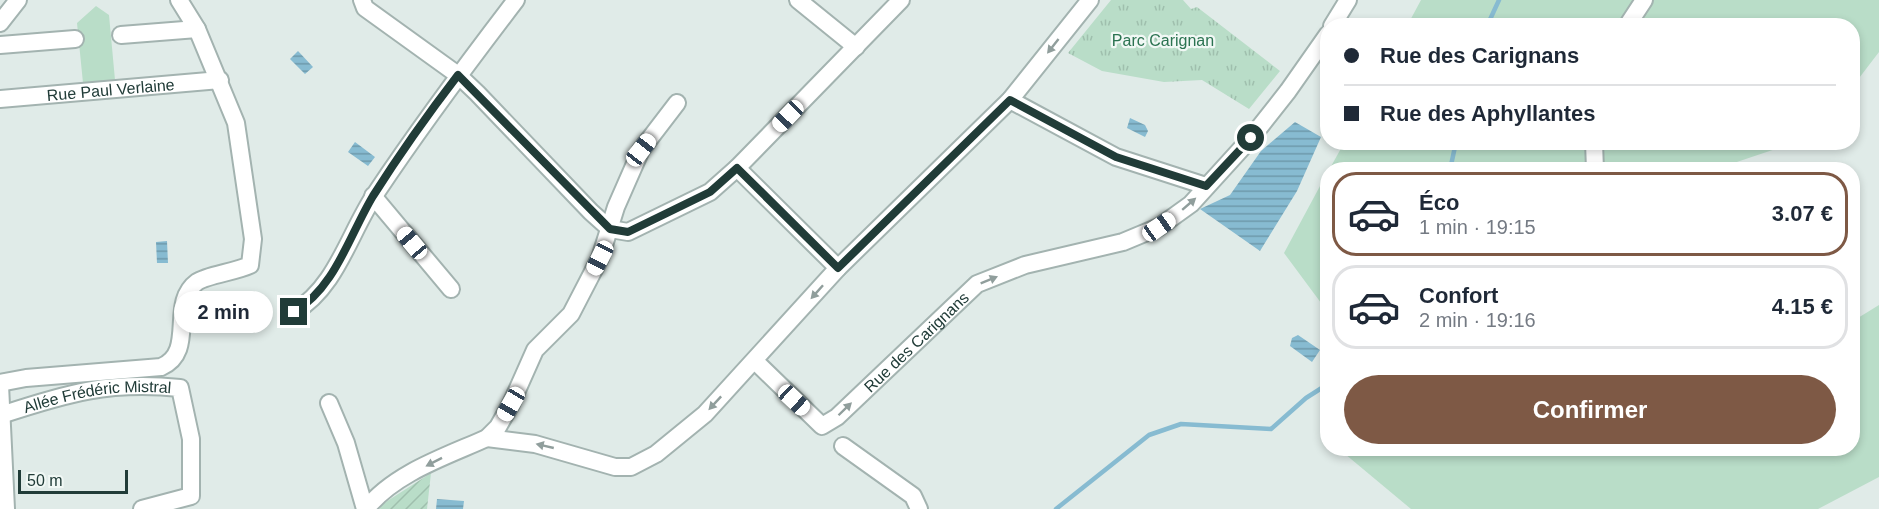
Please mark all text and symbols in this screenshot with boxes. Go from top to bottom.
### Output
park label: Parc Carignan [1112,32,1214,49]
one-way arrow [1047,38,1059,53]
text: Rue des Carignans [1380,43,1579,68]
street label: Rue Paul Verlaine [46,76,175,104]
car [769,97,807,135]
text: Rue des Aphyllantes [1380,101,1596,126]
route start [1237,124,1264,151]
car [623,130,659,170]
icon: car [1347,187,1401,241]
text: Éco [1419,190,1459,215]
one-way arrow [1181,197,1196,211]
text: 3.07 € [1772,201,1833,226]
car [1139,209,1179,245]
text: 1 min · 19:15 [1419,216,1536,238]
car [394,223,430,263]
car [584,238,616,278]
one-way arrow [980,274,998,284]
icon: car [1347,280,1401,334]
text: Confort [1419,283,1498,308]
one-way arrow [810,285,824,300]
street label: Rue des Carignans [861,289,972,396]
callout: 2 min [174,291,273,333]
text: 4.15 € [1772,294,1833,319]
route end [280,298,307,325]
text: 2 min [197,301,250,323]
text: 2 min · 19:16 [1419,309,1536,331]
button: Confirmer [1344,375,1836,444]
street label: Allée Frédéric Mistral [21,378,172,416]
car [775,381,813,419]
car [494,384,528,424]
one-way arrow [709,396,723,410]
one-way arrow [837,402,852,416]
one-way arrow [536,441,555,450]
one-way arrow [425,457,443,467]
scale bar [18,467,128,494]
text: 50 m [27,472,63,489]

